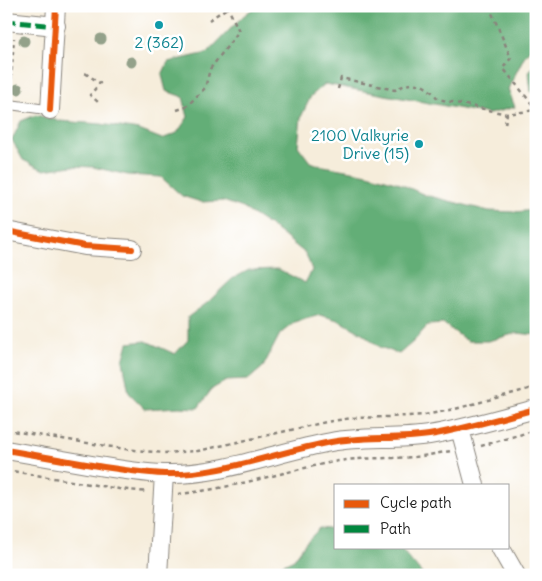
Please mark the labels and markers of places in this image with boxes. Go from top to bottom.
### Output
marker: 2 (362) [153,19,165,31]
place label: 2 (362) [134,32,184,52]
place label: 2100 Valkyrie Drive (15) [311,125,409,163]
marker: 2100 Valkyrie Drive (15) [413,138,425,150]

